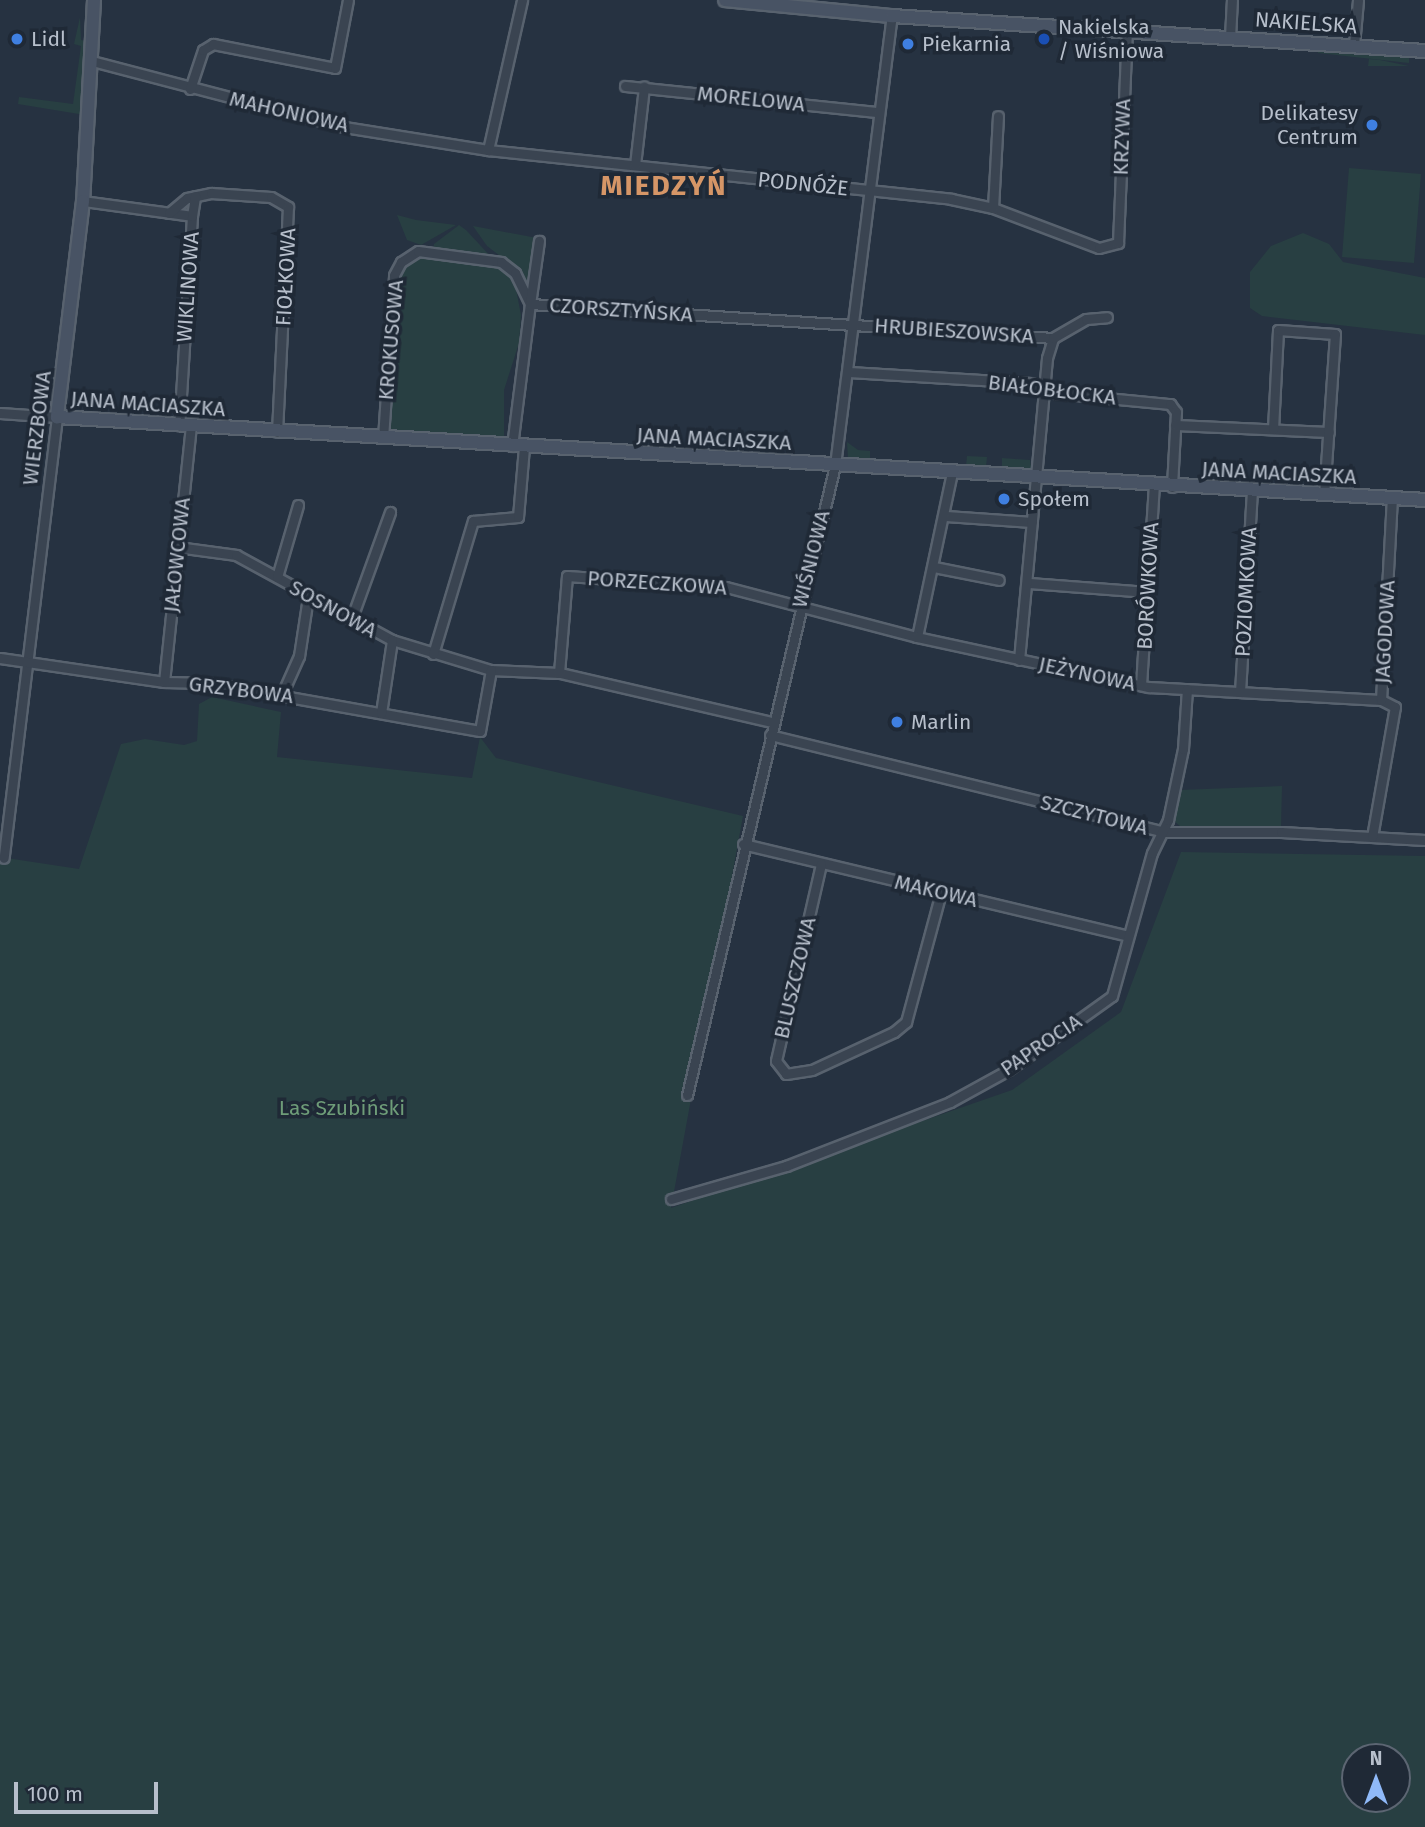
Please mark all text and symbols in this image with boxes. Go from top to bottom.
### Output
street label: NAKIELSKA [1254,7,1358,39]
place label: Nakielska / Wiśniowa [1058,14,1164,64]
place label: Lidl [31,26,66,52]
marker: Lidl [9,31,25,47]
place label: Piekarnia [922,31,1011,57]
marker: Nakielska / Wiśniowa [1036,31,1052,47]
marker: Piekarnia [900,36,916,52]
street label: MORELOWA [696,81,806,117]
street label: MAHONIOWA [227,86,351,138]
street label: KRZYWA [1108,98,1136,176]
place label: Delikatesy Centrum [1261,100,1358,150]
marker: Delikatesy Centrum [1364,117,1380,133]
street label: PODNÓŻE [757,167,849,201]
district label: MIEDZYŃ [601,169,727,203]
street label: FIOŁKOWA [271,227,301,327]
street label: WIKLINOWA [172,231,204,343]
street label: KROKUSOWA [373,279,409,401]
street label: CZORSZTYŃSKA [548,292,694,328]
street label: HRUBIESZOWSKA [873,313,1035,349]
street label: WIERZBOWA [17,369,57,487]
street label: BIAŁOBŁOCKA [987,370,1117,410]
street label: JANA MACIASZKA [70,386,226,422]
street label: JANA MACIASZKA [636,422,792,456]
street label: JANA MACIASZKA [1201,456,1357,490]
place label: Społem [1018,486,1090,512]
marker: Społem [996,491,1012,507]
street label: JAŁOWCOWA [158,496,196,614]
street label: WIŚNIOWA [787,508,835,610]
street label: BORÓWKOWA [1132,522,1164,650]
street label: POZIOMKOWA [1230,526,1262,658]
street label: PORZECZKOWA [586,566,728,600]
street label: SOSNOWA [285,575,381,643]
street label: JAGODOWA [1370,580,1400,684]
street label: JEŻYNOWA [1036,651,1138,697]
street label: GRZYBOWA [187,671,295,709]
place label: Marlin [911,709,971,735]
marker: Marlin [889,714,905,730]
street label: SZCZYTOWA [1038,790,1150,840]
street label: MAKOWA [892,869,980,913]
street label: BLUSZCZOWA [769,915,821,1041]
street label: PAPROCIA [996,1009,1086,1081]
park label: Las Szubiński [279,1095,405,1121]
north arrow [1341,1743,1411,1813]
text: N [1370,1747,1382,1770]
scale bar [18,1768,161,1812]
text: 100 m [27,1781,83,1807]

